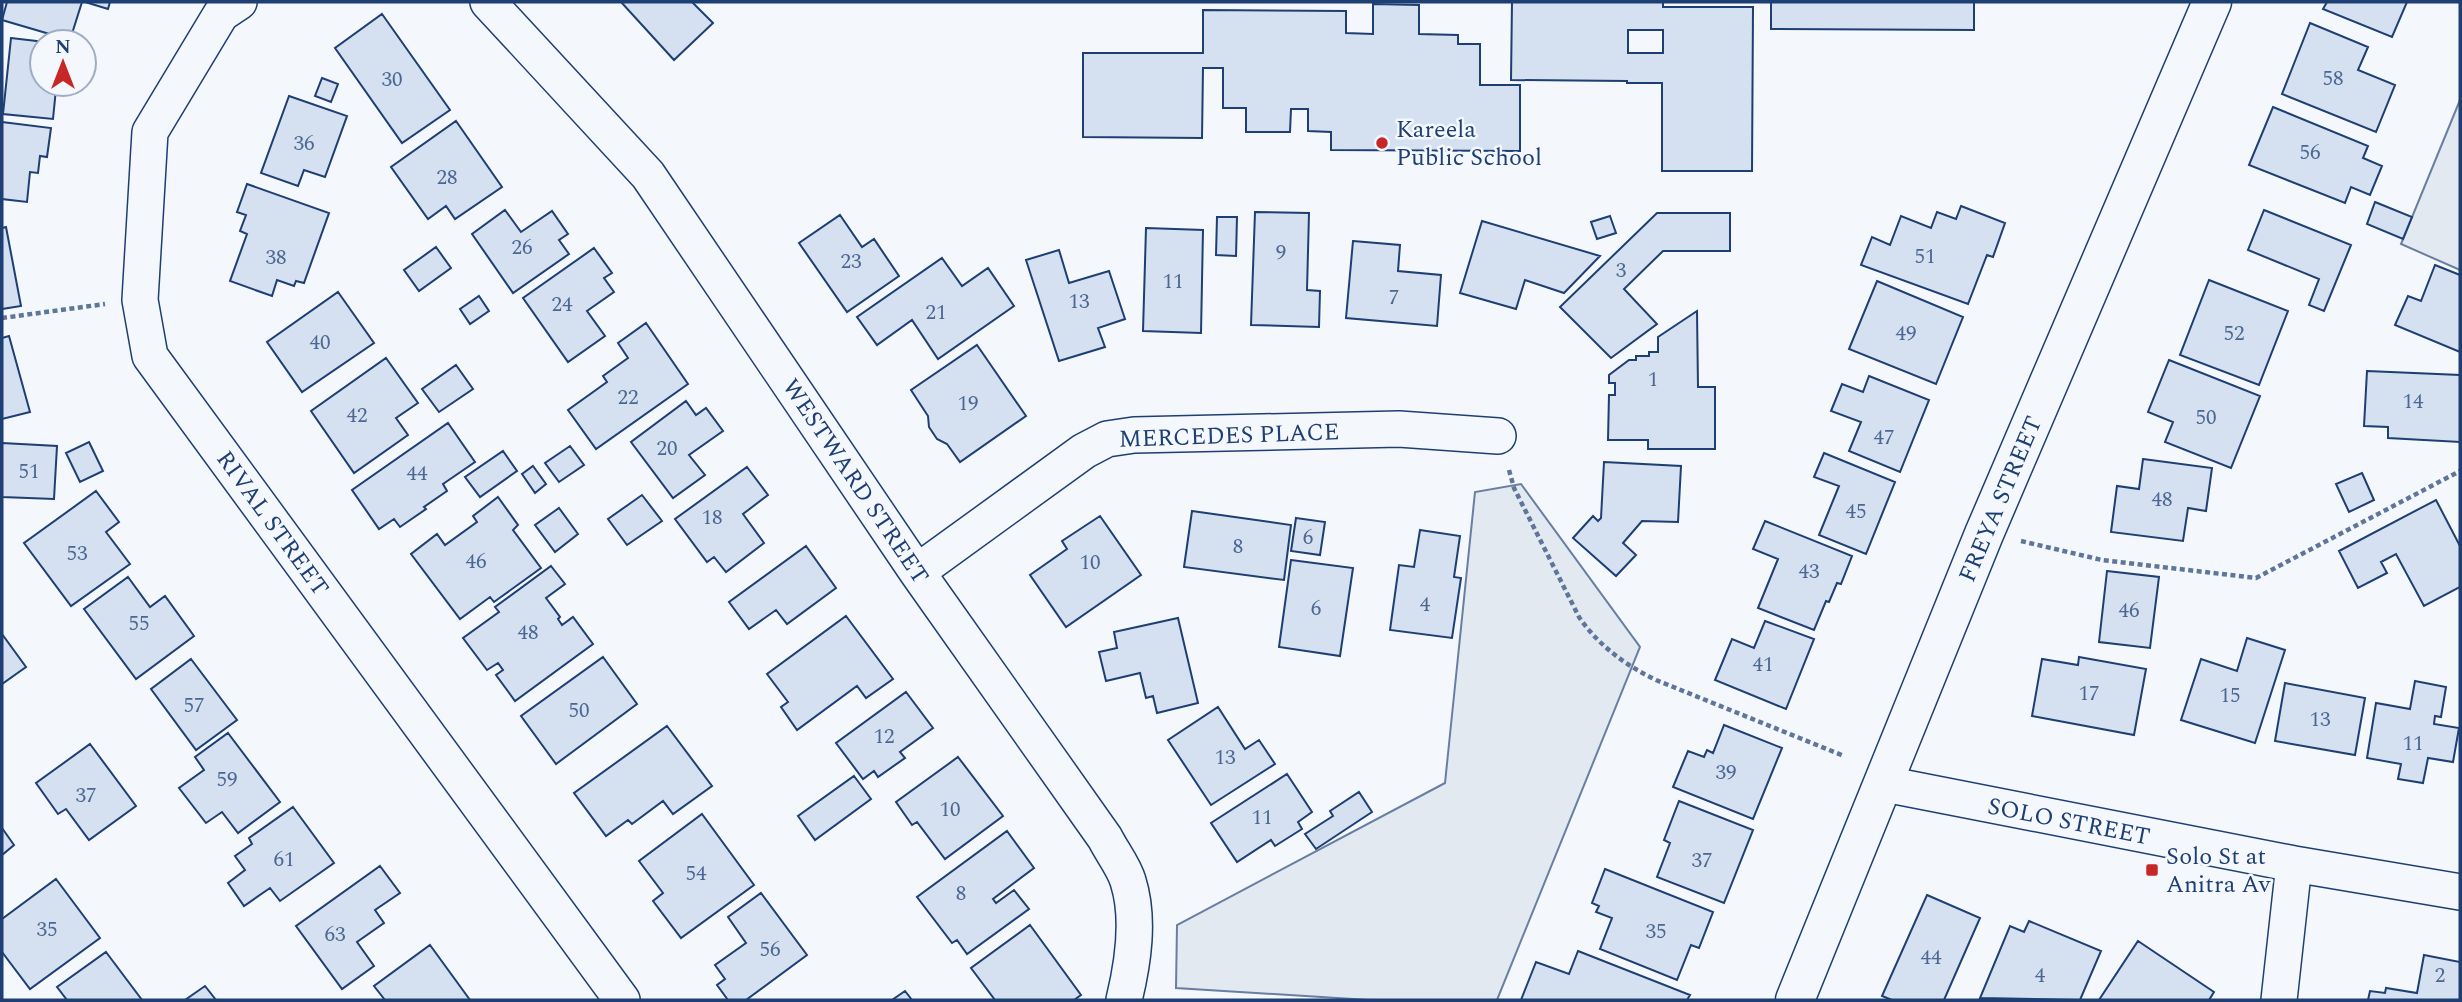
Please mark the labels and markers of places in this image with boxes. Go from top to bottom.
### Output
place label: Kareela Public School [1396,112,1542,176]
marker: Kareela Public School [1374,135,1390,151]
place label: Solo St at Anitra Av [2166,839,2272,903]
marker: Solo St at Anitra Av [2144,862,2160,878]

